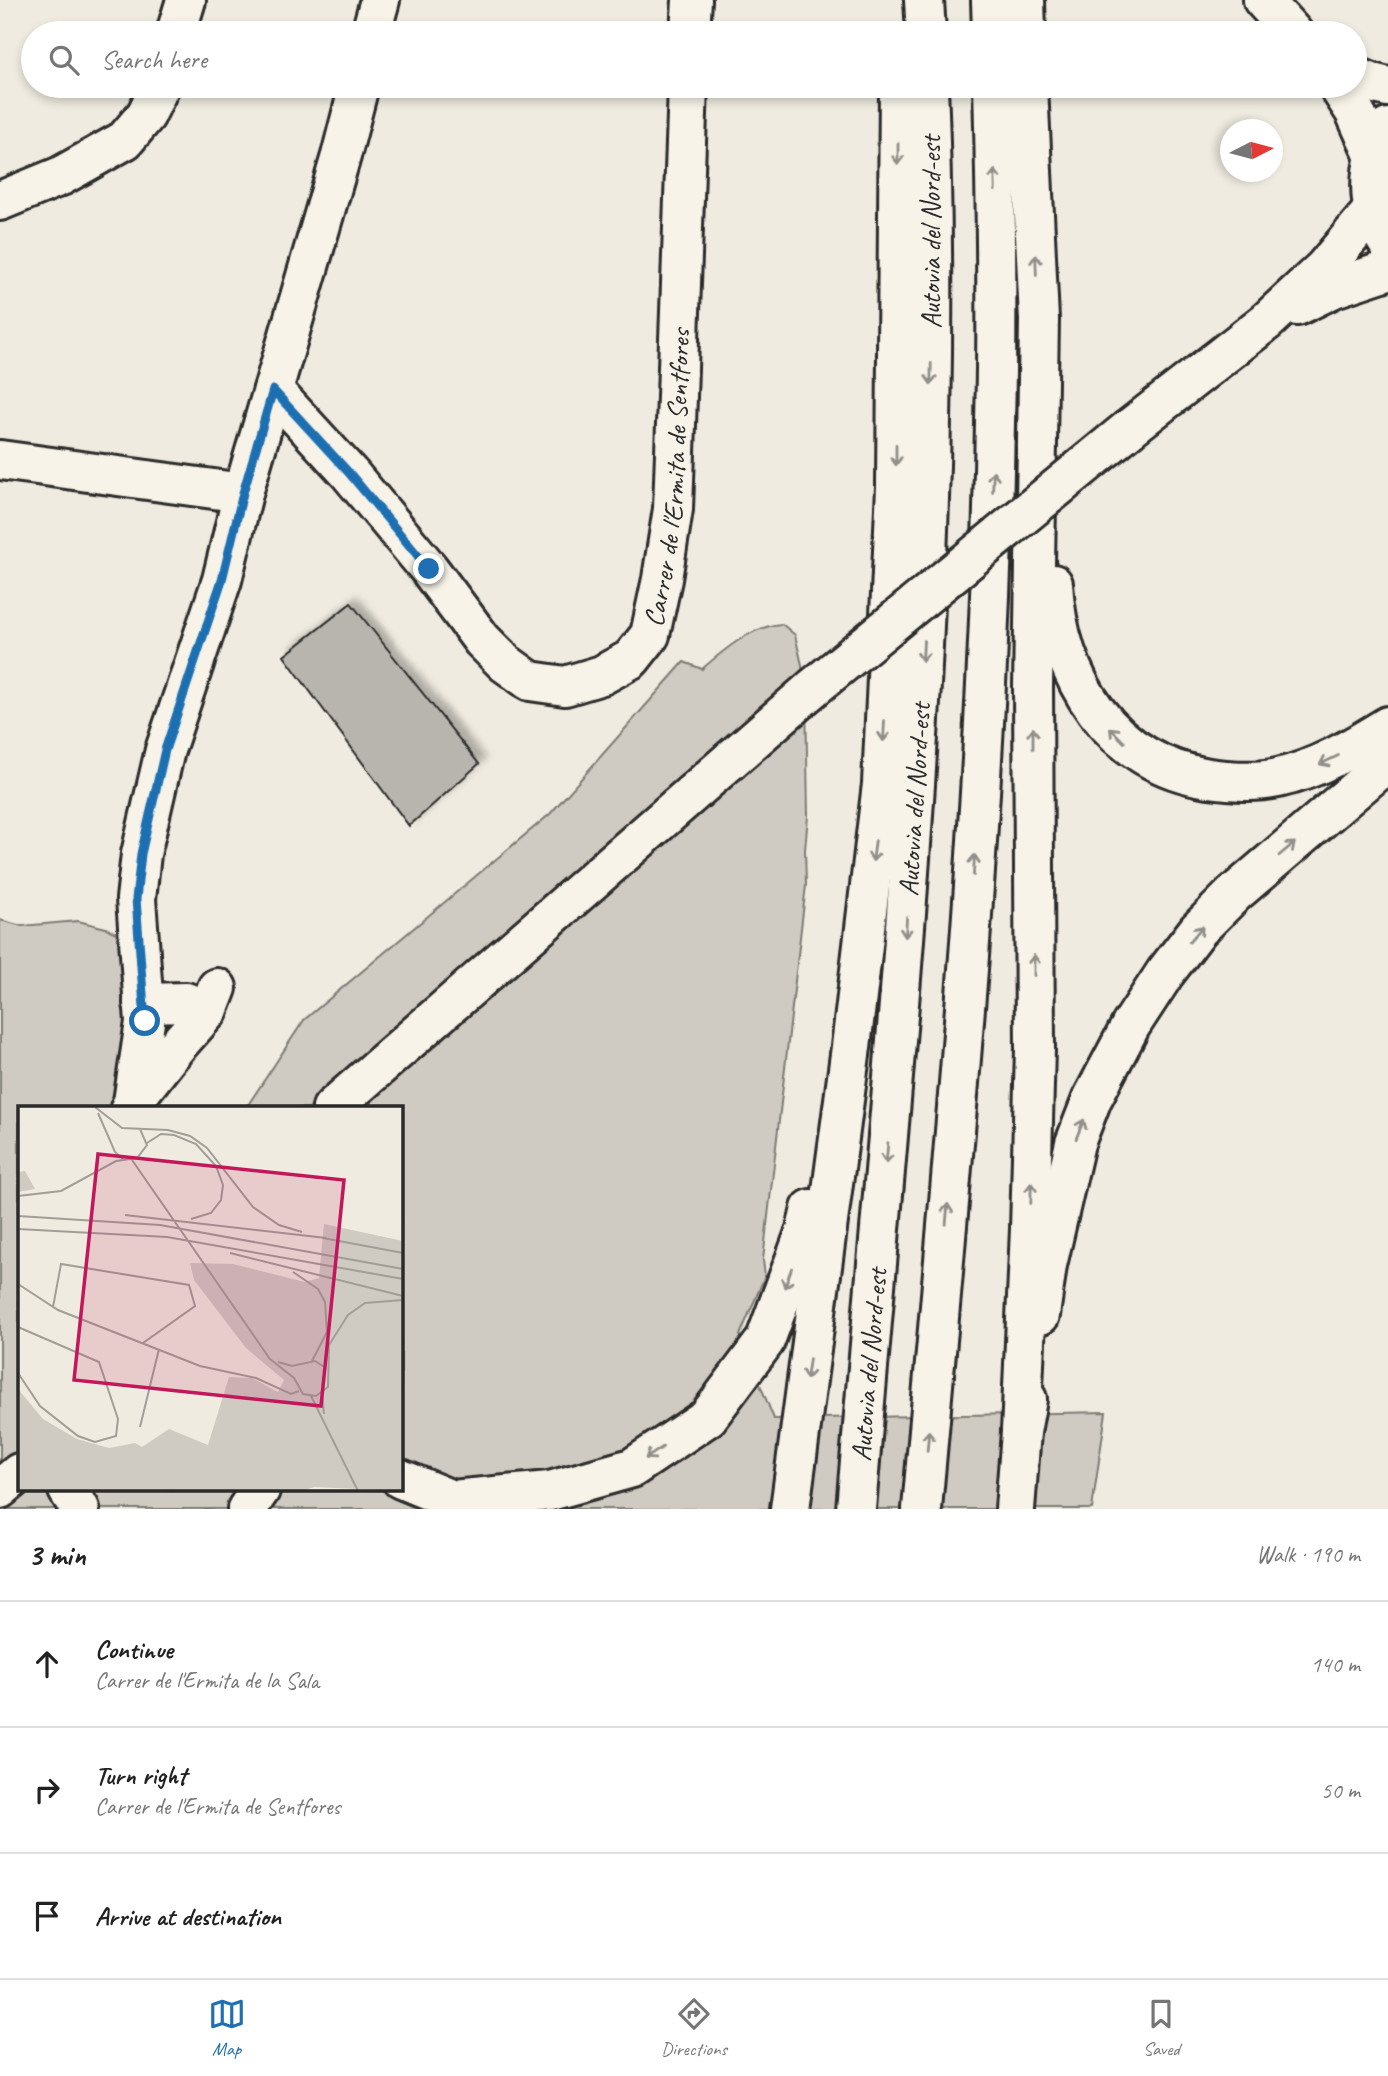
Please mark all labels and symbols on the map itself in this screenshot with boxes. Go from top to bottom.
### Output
north arrow [1220,119,1283,182]
street label: Autovia del Nord-est [913,133,948,329]
one-way arrow [892,142,905,165]
one-way arrow [988,168,1002,191]
one-way arrow [1030,254,1043,277]
street label: Carrer de l'Ermita de Sentfores [635,326,697,629]
one-way arrow [924,363,938,386]
one-way arrow [889,443,903,466]
one-way arrow [987,469,1000,492]
route end [413,553,444,584]
one-way arrow [916,639,929,662]
street label: Autovia del Nord-est [890,699,938,897]
one-way arrow [878,719,891,742]
one-way arrow [1109,726,1126,743]
one-way arrow [1026,727,1040,750]
one-way arrow [1319,753,1340,767]
one-way arrow [867,840,880,862]
one-way arrow [1278,841,1296,857]
one-way arrow [968,854,981,877]
one-way arrow [899,915,912,938]
one-way arrow [1188,925,1204,943]
one-way arrow [1027,954,1041,977]
route start [129,1005,160,1036]
inset map [18,1106,402,1492]
one-way arrow [1075,1118,1088,1140]
one-way arrow [880,1142,893,1164]
one-way arrow [1025,1182,1038,1205]
one-way arrow [941,1203,954,1226]
street label: Autovia del Nord-est [843,1264,894,1462]
one-way arrow [781,1266,793,1288]
one-way arrow [802,1357,815,1380]
one-way arrow [922,1430,935,1453]
one-way arrow [645,1446,664,1461]

